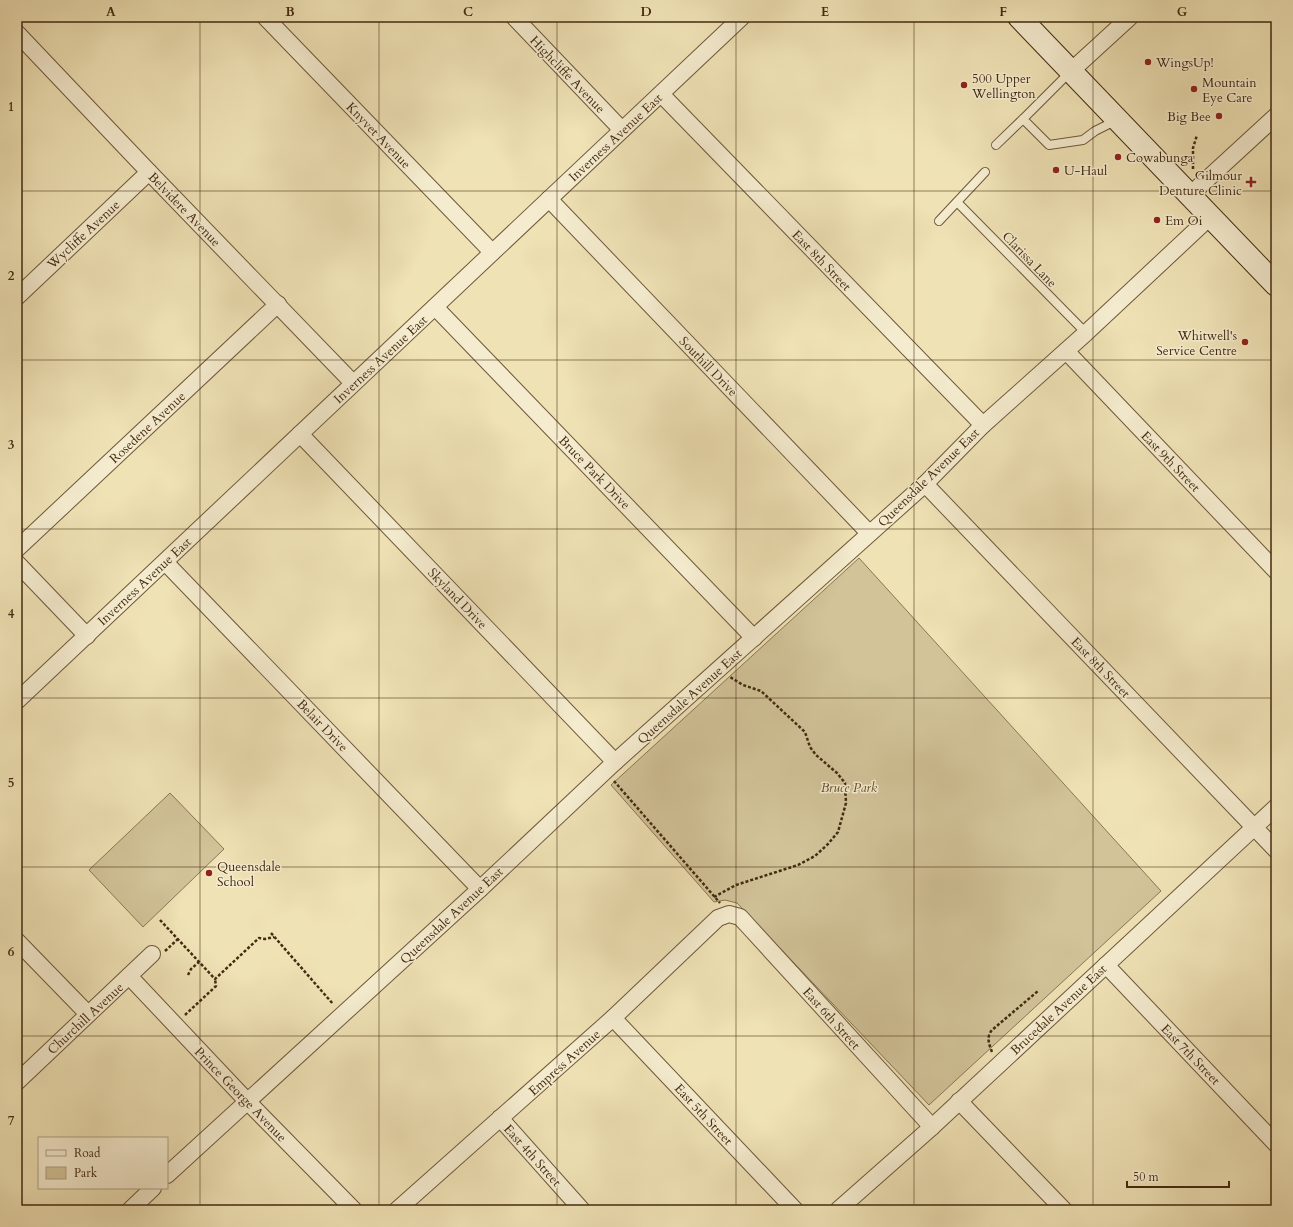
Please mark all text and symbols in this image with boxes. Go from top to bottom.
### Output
text: A [106,3,116,21]
text: B [285,3,295,21]
text: C [463,3,473,21]
text: D [640,3,652,21]
text: E [821,3,829,21]
text: F [999,3,1007,21]
text: G [1177,3,1188,21]
street label: Highcliffe Avenue [526,32,609,117]
place label: WingsUp! [1155,54,1214,72]
marker: WingsUp! [1143,57,1153,67]
place label: 500 Upper Wellington [971,70,1036,103]
place label: Mountain Eye Care [1202,74,1257,107]
marker: 500 Upper Wellington [959,80,969,90]
marker: Mountain Eye Care [1189,84,1199,94]
street label: Inverness Avenue East [565,89,667,186]
text: 1 [8,98,14,116]
street label: Knyvet Avenue [342,98,415,173]
place label: Big Bee [1167,108,1211,126]
marker: Big Bee [1214,111,1224,121]
place label: Cowabunga [1126,149,1194,167]
marker: Cowabunga [1113,152,1123,162]
place label: U-Haul [1064,162,1108,180]
marker: U-Haul [1051,165,1061,175]
place label: Gilmour Denture Clinic [1159,167,1242,200]
street label: Belvidere Avenue [144,168,225,251]
marker: Gilmour Denture Clinic [1245,176,1257,188]
street label: Wycliffe Avenue [43,196,124,274]
place label: Em Oi [1165,212,1203,230]
marker: Em Oi [1152,215,1162,225]
street label: East 8th Street [788,226,855,295]
street label: Clarissa Lane [998,228,1061,292]
text: 2 [8,267,15,285]
street label: Inverness Avenue East [330,311,432,408]
place label: Whitwell's Service Centre [1156,327,1237,360]
street label: Southill Drive [675,333,742,401]
marker: Whitwell's Service Centre [1240,337,1250,347]
street label: Rosedene Avenue [106,388,190,468]
street label: Queensdale Avenue East [874,424,983,531]
street label: East 9th Street [1137,427,1204,496]
street label: Bruce Park Drive [554,432,634,514]
text: 3 [8,436,15,454]
street label: Inverness Avenue East [94,533,196,630]
street label: Skyland Drive [424,564,491,633]
text: 4 [8,605,15,623]
street label: East 8th Street [1067,633,1134,702]
street label: Queensdale Avenue East [634,645,746,749]
street label: Belair Drive [293,695,352,756]
text: 5 [8,774,14,792]
park label: Bruce Park [821,779,878,797]
place label: Queensdale School [217,858,281,891]
street label: Queensdale Avenue East [396,863,507,968]
marker: Queensdale School [204,868,214,878]
text: 6 [8,943,15,961]
street label: Brucedale Avenue East [1007,960,1111,1059]
street label: Churchill Avenue [44,979,128,1059]
street label: East 6th Street [798,984,864,1054]
street label: East 7th Street [1157,1020,1224,1089]
street label: Empress Avenue [525,1026,605,1100]
street label: Prince George Avenue [190,1043,290,1146]
street label: East 5th Street [670,1080,737,1149]
text: 7 [8,1112,15,1130]
street label: East 4th Street [499,1121,565,1191]
legend [38,1137,168,1189]
text: Road [74,1145,101,1161]
scale bar [1127,1163,1229,1189]
text: Park [74,1165,98,1181]
text: 50 m [1133,1169,1160,1185]

